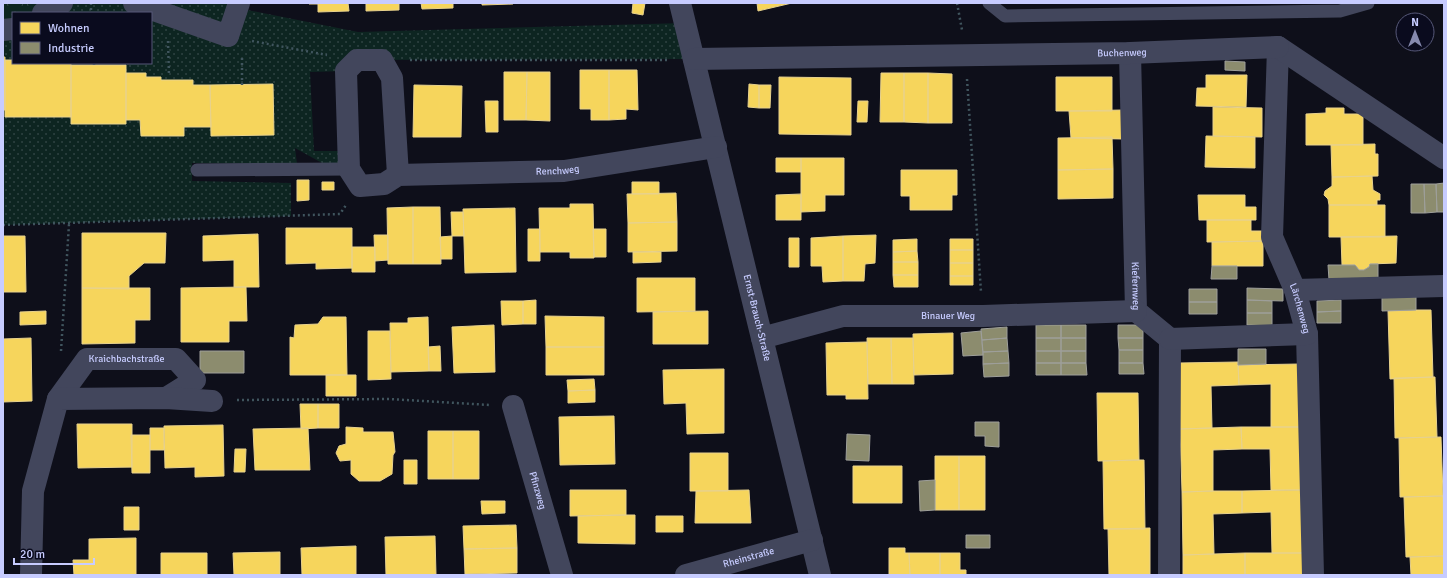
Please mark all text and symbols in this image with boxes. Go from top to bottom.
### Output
legend [12,12,152,64]
north arrow [1395,12,1435,52]
text: N [1411,16,1419,29]
text: Wohnen [48,21,90,36]
text: Industrie [48,41,94,56]
street label: Buchenweg [1097,46,1147,59]
street label: Renchweg [536,163,580,178]
street label: Kiefernweg [1129,262,1142,310]
street label: Ernst-Brauch-Straße [741,273,773,362]
street label: Lärchenweg [1287,281,1313,335]
street label: Binauer Weg [921,310,975,322]
street label: Kraichbachstraße [89,353,165,365]
street label: Pfinzweg [526,470,549,511]
scale bar [14,540,94,566]
street label: Rheinstraße [722,545,776,570]
text: 20 m [20,547,45,562]

